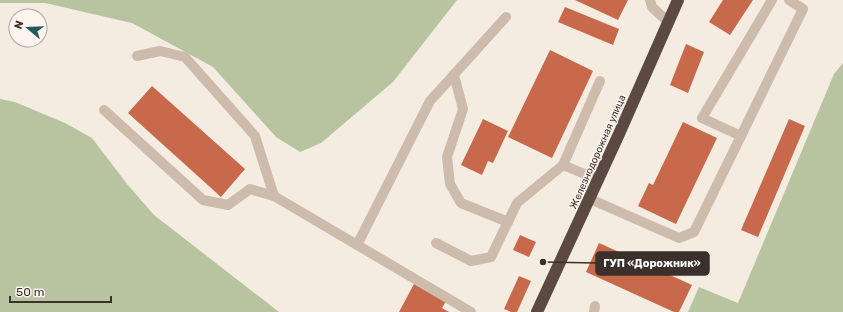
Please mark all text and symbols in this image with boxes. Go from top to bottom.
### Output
north arrow [8,8,48,48]
text: N [12,19,26,31]
street label: Железнодорожная улица [567,93,629,211]
callout: ГУП «Дорожник» [596,252,709,275]
text: ГУП «Дорожник» [603,257,701,270]
scale bar [10,278,111,304]
text: 50 m [16,285,44,299]

